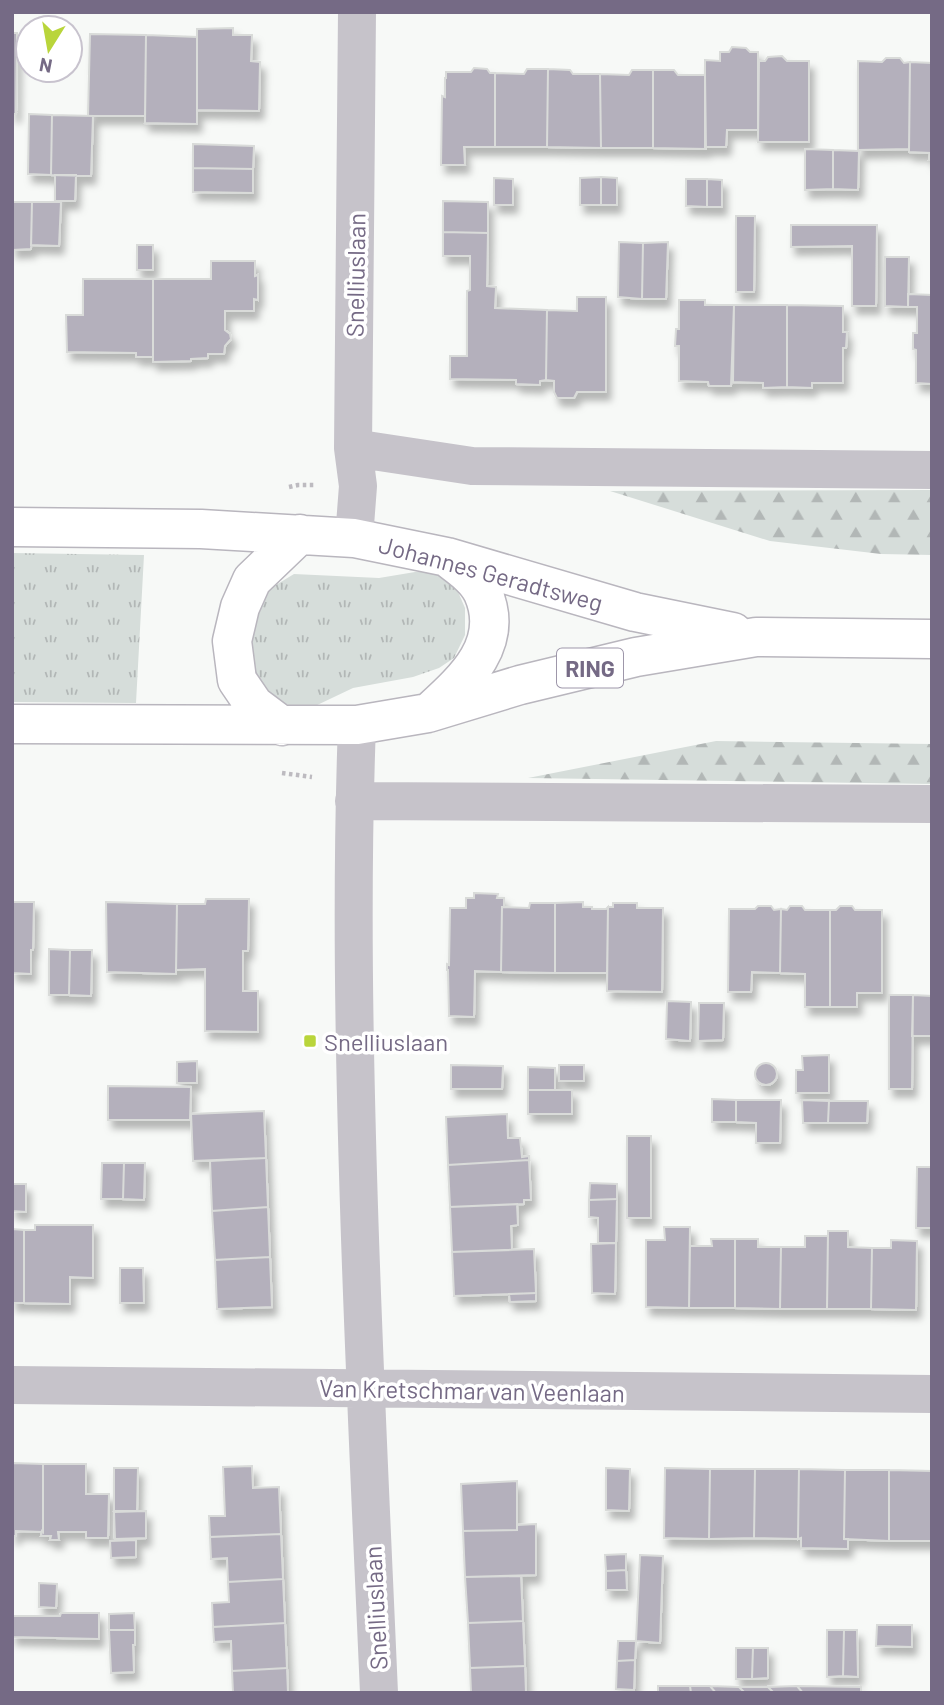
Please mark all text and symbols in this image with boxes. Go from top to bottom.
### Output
north arrow [14,14,84,84]
text: N [37,54,54,79]
street label: Snelliuslaan [339,213,371,337]
street label: Johannes Geradtsweg [376,529,606,617]
road number: RING [557,648,623,688]
place label: Snelliuslaan [324,1027,448,1056]
marker: Snelliuslaan [302,1033,318,1049]
street label: Van Kretschmar van Veenlaan [319,1373,625,1407]
street label: Snelliuslaan [357,1545,393,1671]

